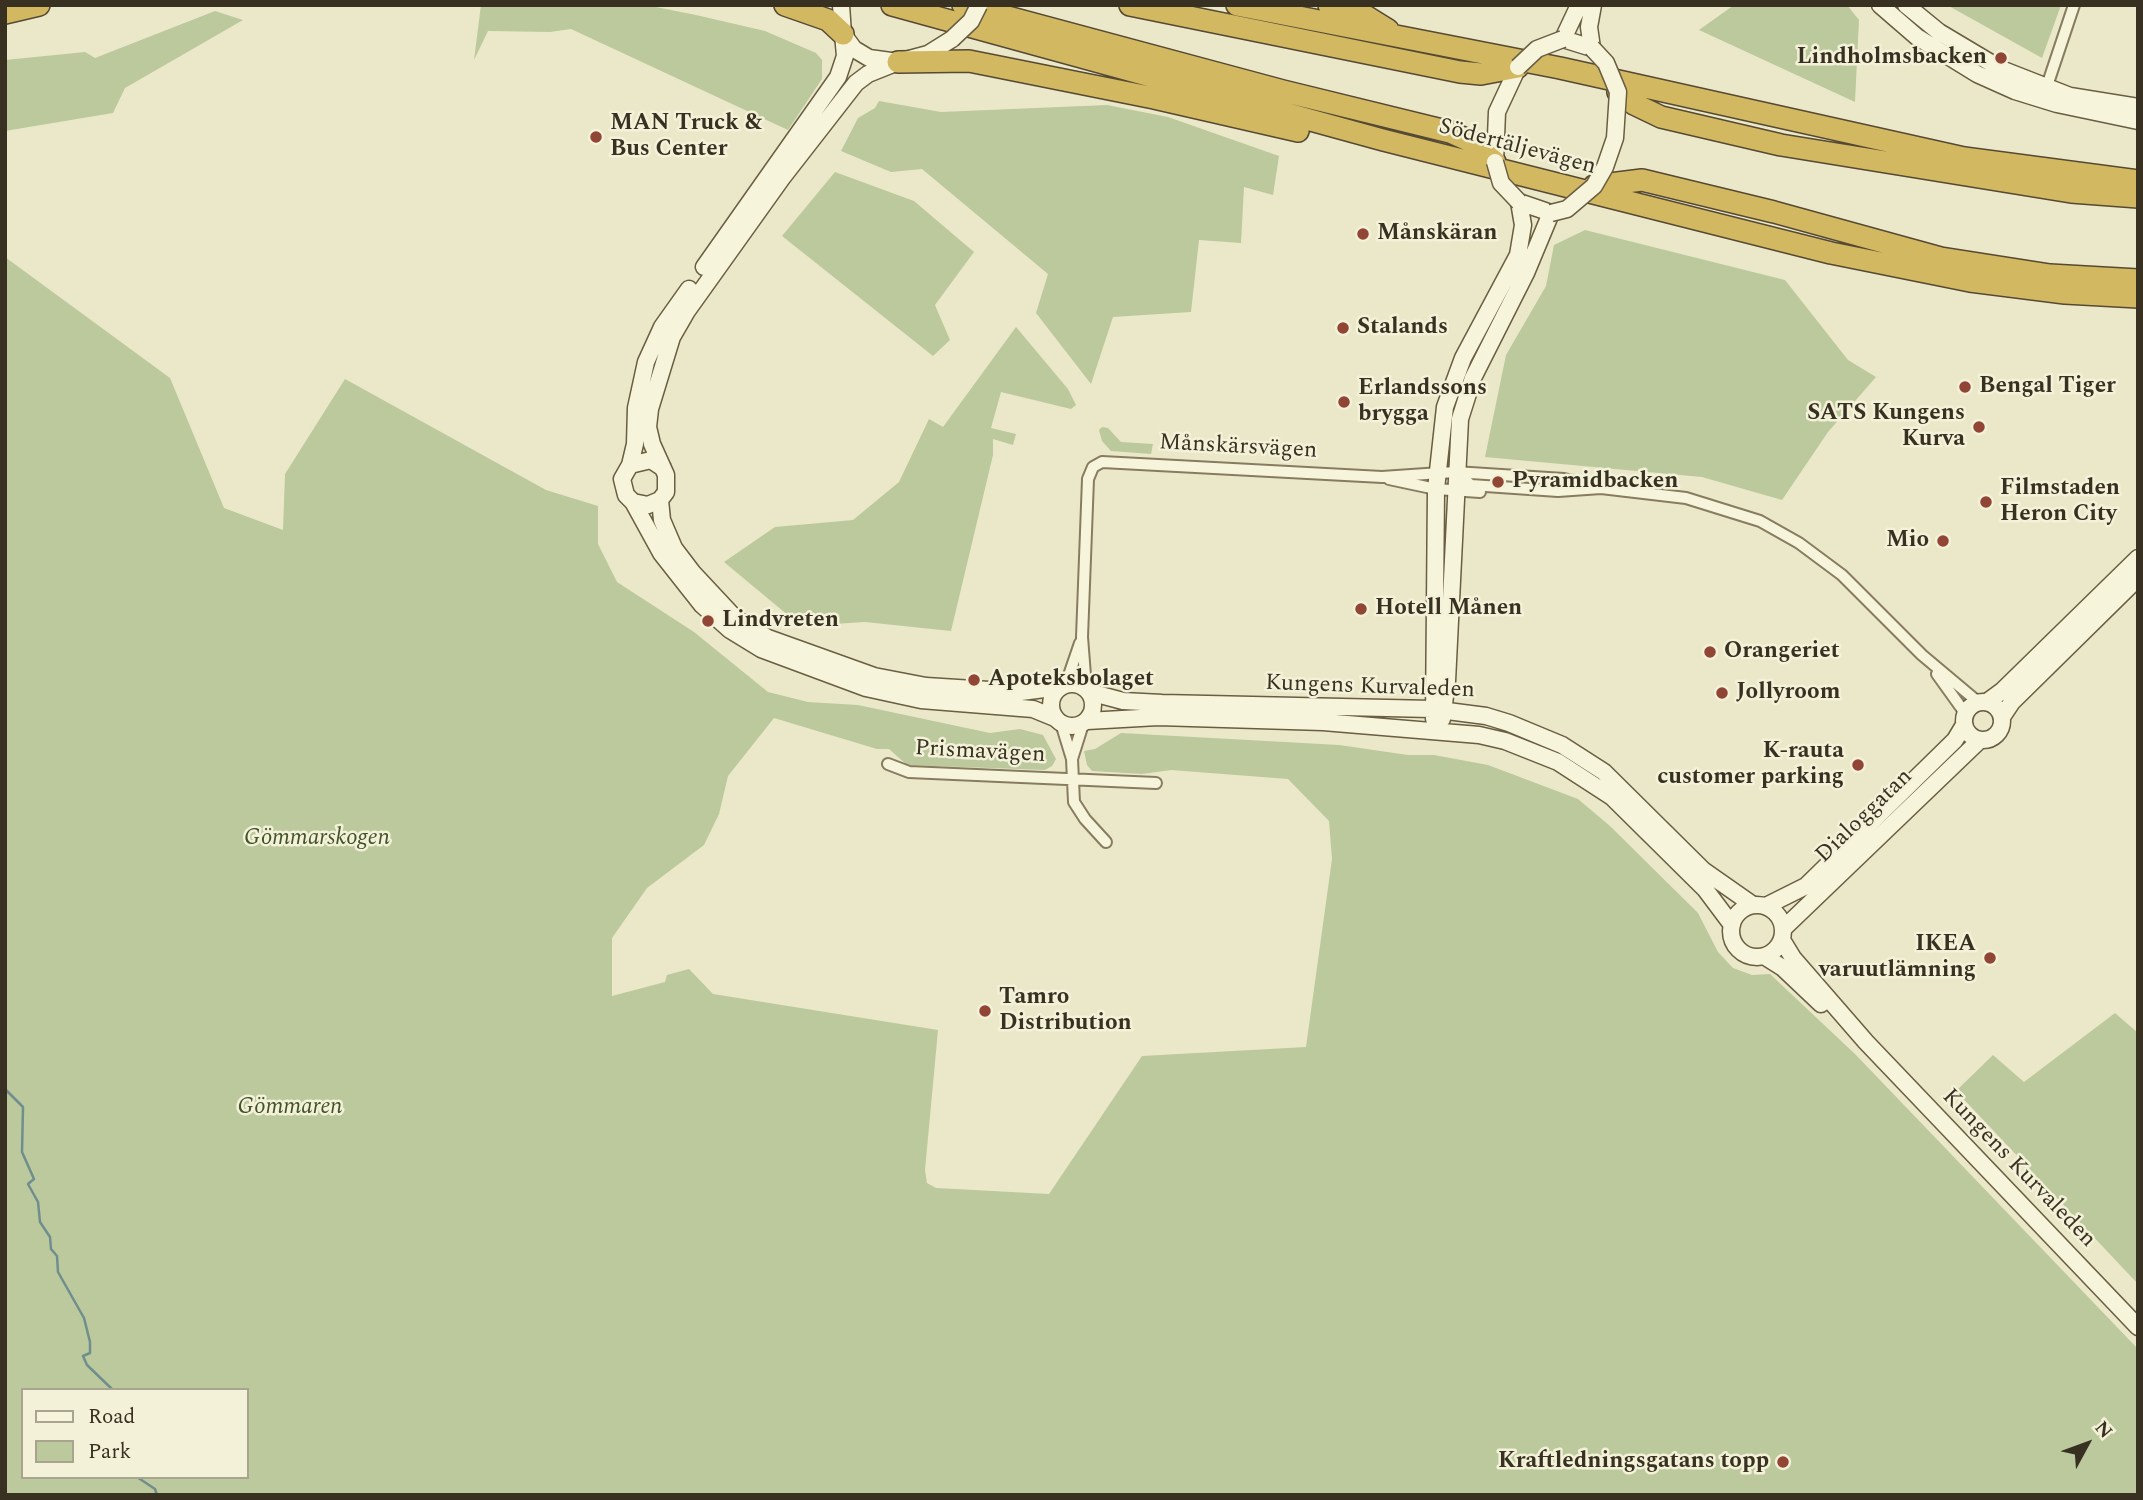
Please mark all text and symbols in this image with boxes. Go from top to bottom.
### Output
place label: Lindholmsbacken [1797,44,1987,72]
marker: Lindholmsbacken [1993,50,2009,66]
place label: MAN Truck & Bus Center [610,110,762,164]
street label: Södertäljevägen [1435,114,1599,182]
marker: MAN Truck & Bus Center [588,129,604,145]
place label: Månskäran [1377,220,1497,248]
marker: Månskäran [1355,226,1371,242]
place label: Stalands [1357,314,1448,342]
marker: Stalands [1335,320,1351,336]
place label: Bengal Tiger [1979,373,2116,401]
place label: Erlandssons brygga [1358,375,1487,429]
marker: Bengal Tiger [1957,379,1973,395]
marker: Erlandssons brygga [1336,394,1352,410]
place label: SATS Kungens Kurva [1807,400,1965,454]
marker: SATS Kungens Kurva [1971,419,1987,435]
street label: Månskärsvägen [1158,430,1318,466]
place label: Pyramidbacken [1512,468,1678,496]
marker: Pyramidbacken [1490,474,1506,490]
place label: Filmstaden Heron City [2000,475,2120,529]
marker: Filmstaden Heron City [1978,494,1994,510]
place label: Mio [1886,527,1929,555]
marker: Mio [1935,533,1951,549]
place label: Hotell Månen [1375,595,1522,623]
marker: Hotell Månen [1353,601,1369,617]
place label: Lindvreten [722,607,839,635]
marker: Lindvreten [700,613,716,629]
place label: Orangeriet [1724,638,1840,666]
marker: Orangeriet [1702,644,1718,660]
place label: Apoteksbolaget [988,666,1154,694]
street label: Kungens Kurvaleden [1265,671,1475,705]
marker: Apoteksbolaget [966,672,982,688]
place label: Jollyroom [1736,679,1840,707]
marker: Jollyroom [1714,685,1730,701]
street label: Prismavägen [914,736,1046,770]
place label: K-rauta customer parking [1657,738,1844,792]
marker: K-rauta customer parking [1850,757,1866,773]
street label: Dialoggatan [1811,764,1919,870]
park label: Gömmarskogen [244,825,390,853]
place label: IKEA varuutlämning [1819,931,1976,985]
marker: IKEA varuutlämning [1982,950,1998,966]
place label: Tamro Distribution [999,984,1132,1038]
marker: Tamro Distribution [977,1003,993,1019]
street label: Kungens Kurvaleden [1935,1084,2101,1254]
park label: Gömmaren [237,1094,343,1122]
legend [21,1388,248,1479]
text: Road [88,1401,135,1433]
north arrow [2052,1409,2122,1479]
text: N [2087,1415,2119,1445]
text: Park [88,1436,131,1468]
place label: Kraftledningsgatans topp [1498,1448,1769,1476]
marker: Kraftledningsgatans topp [1775,1454,1791,1470]

